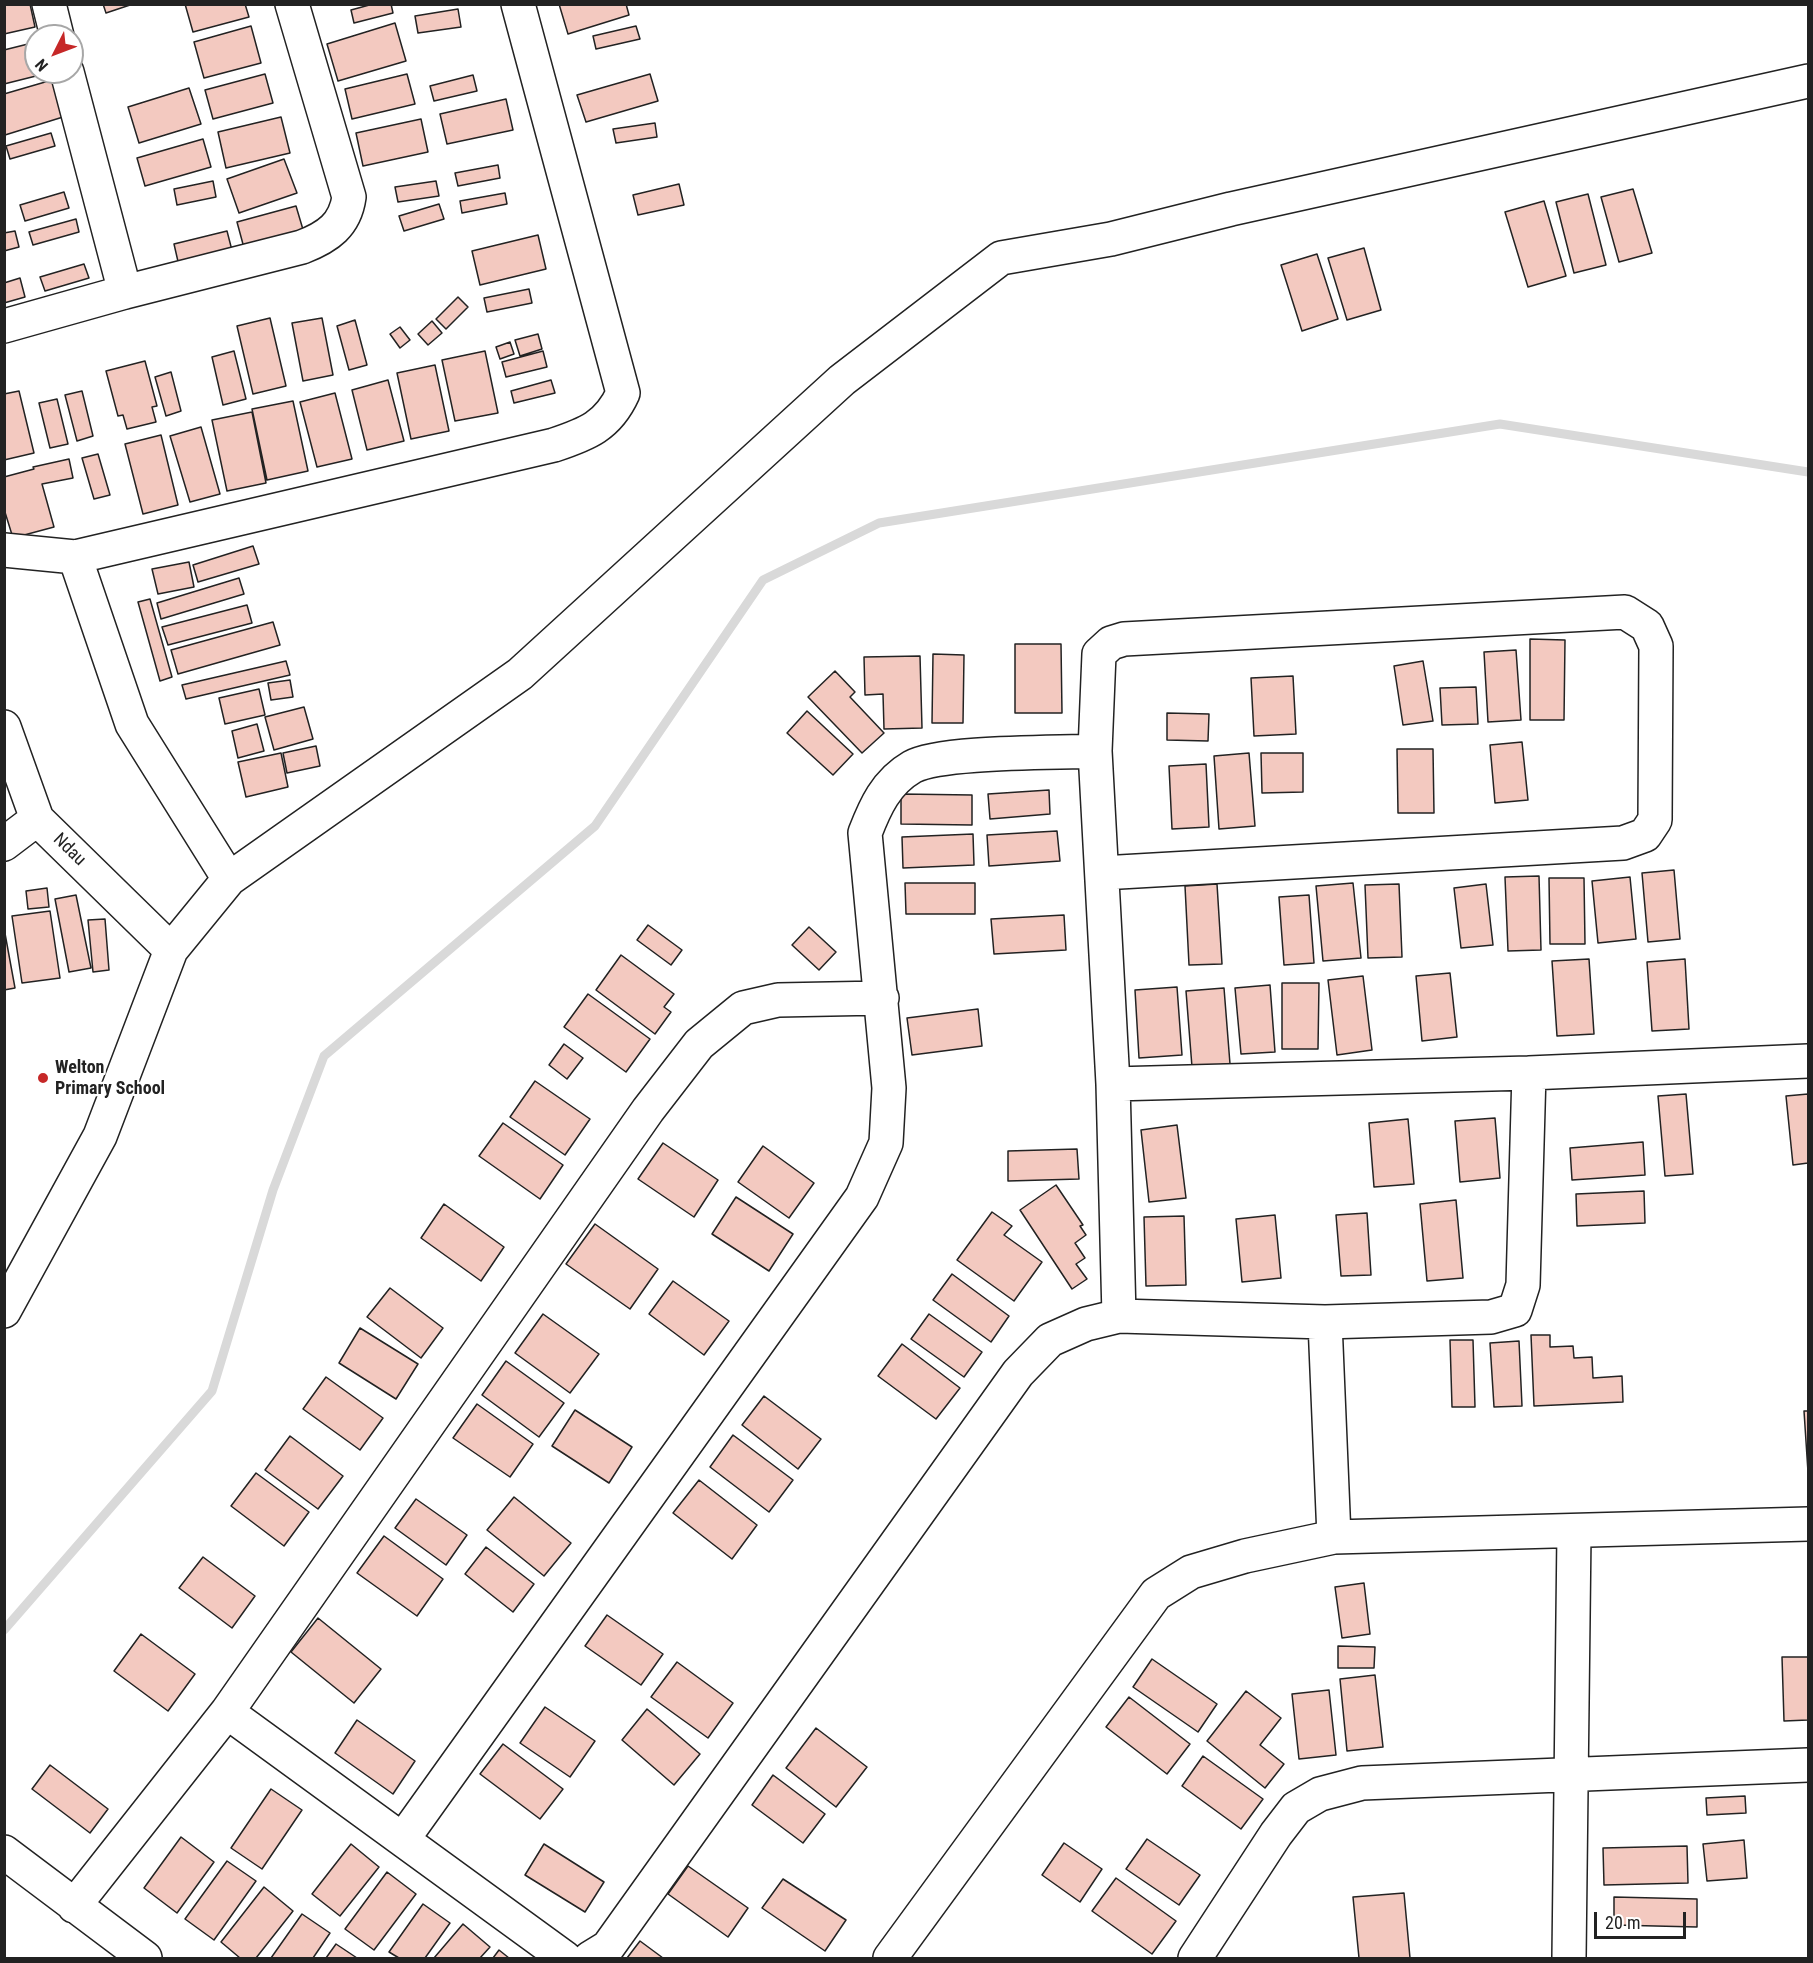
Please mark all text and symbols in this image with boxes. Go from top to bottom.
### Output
north arrow [24,24,84,84]
text: N [31,55,52,75]
street label: Ndau [48,829,90,871]
place label: Welton Primary School [55,1057,165,1100]
marker: Welton Primary School [36,1071,50,1085]
scale bar [1597,1900,1688,1938]
text: 20 m [1605,1912,1640,1933]

